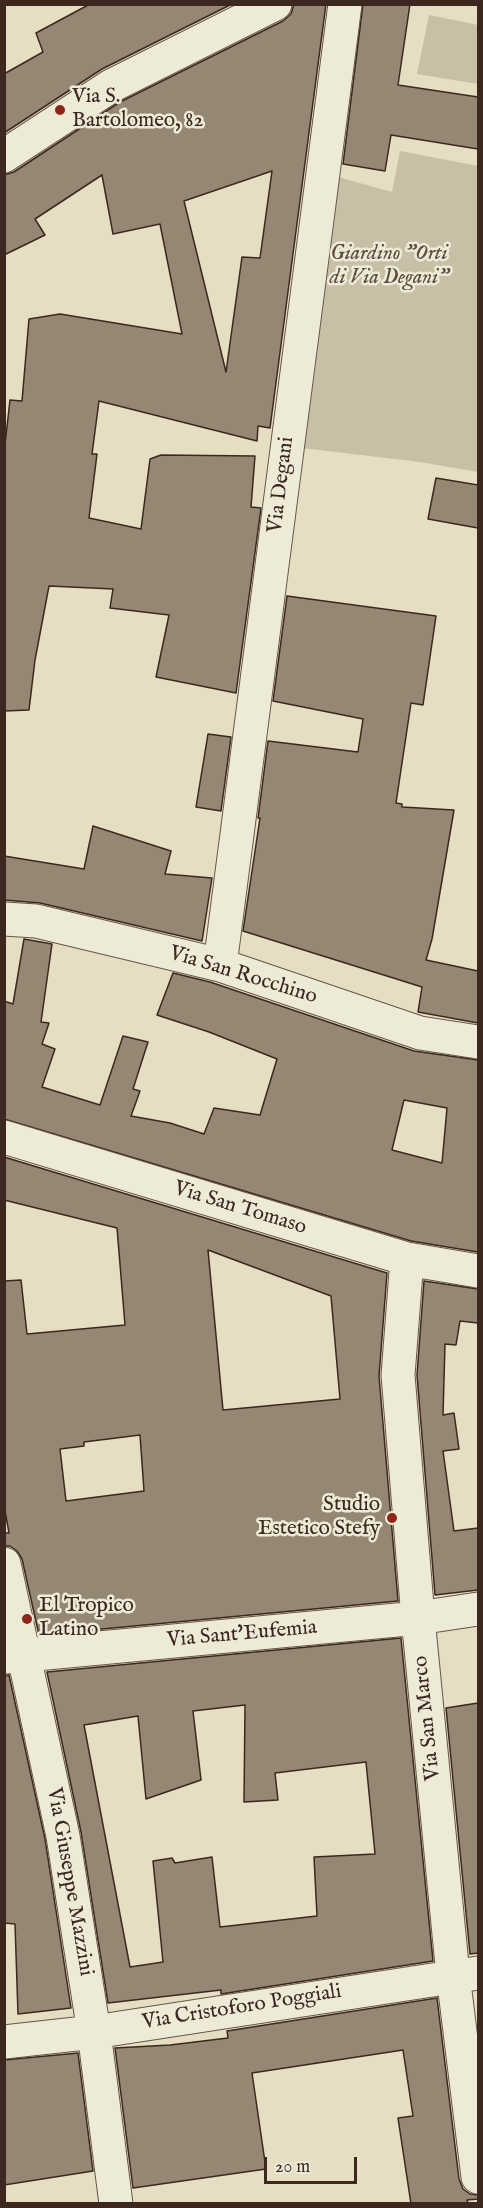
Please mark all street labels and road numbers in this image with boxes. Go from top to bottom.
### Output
street label: Via Degani [264,435,300,535]
street label: Via San Rocchino [166,942,320,1010]
street label: Via San Tomaso [171,1177,309,1241]
street label: Via Sant'Eufemia [166,1616,318,1654]
street label: Via San Marco [409,1654,447,1782]
street label: Via Giuseppe Mazzini [40,1786,98,1978]
street label: Via Cristoforo Poggiali [141,1980,343,2036]

